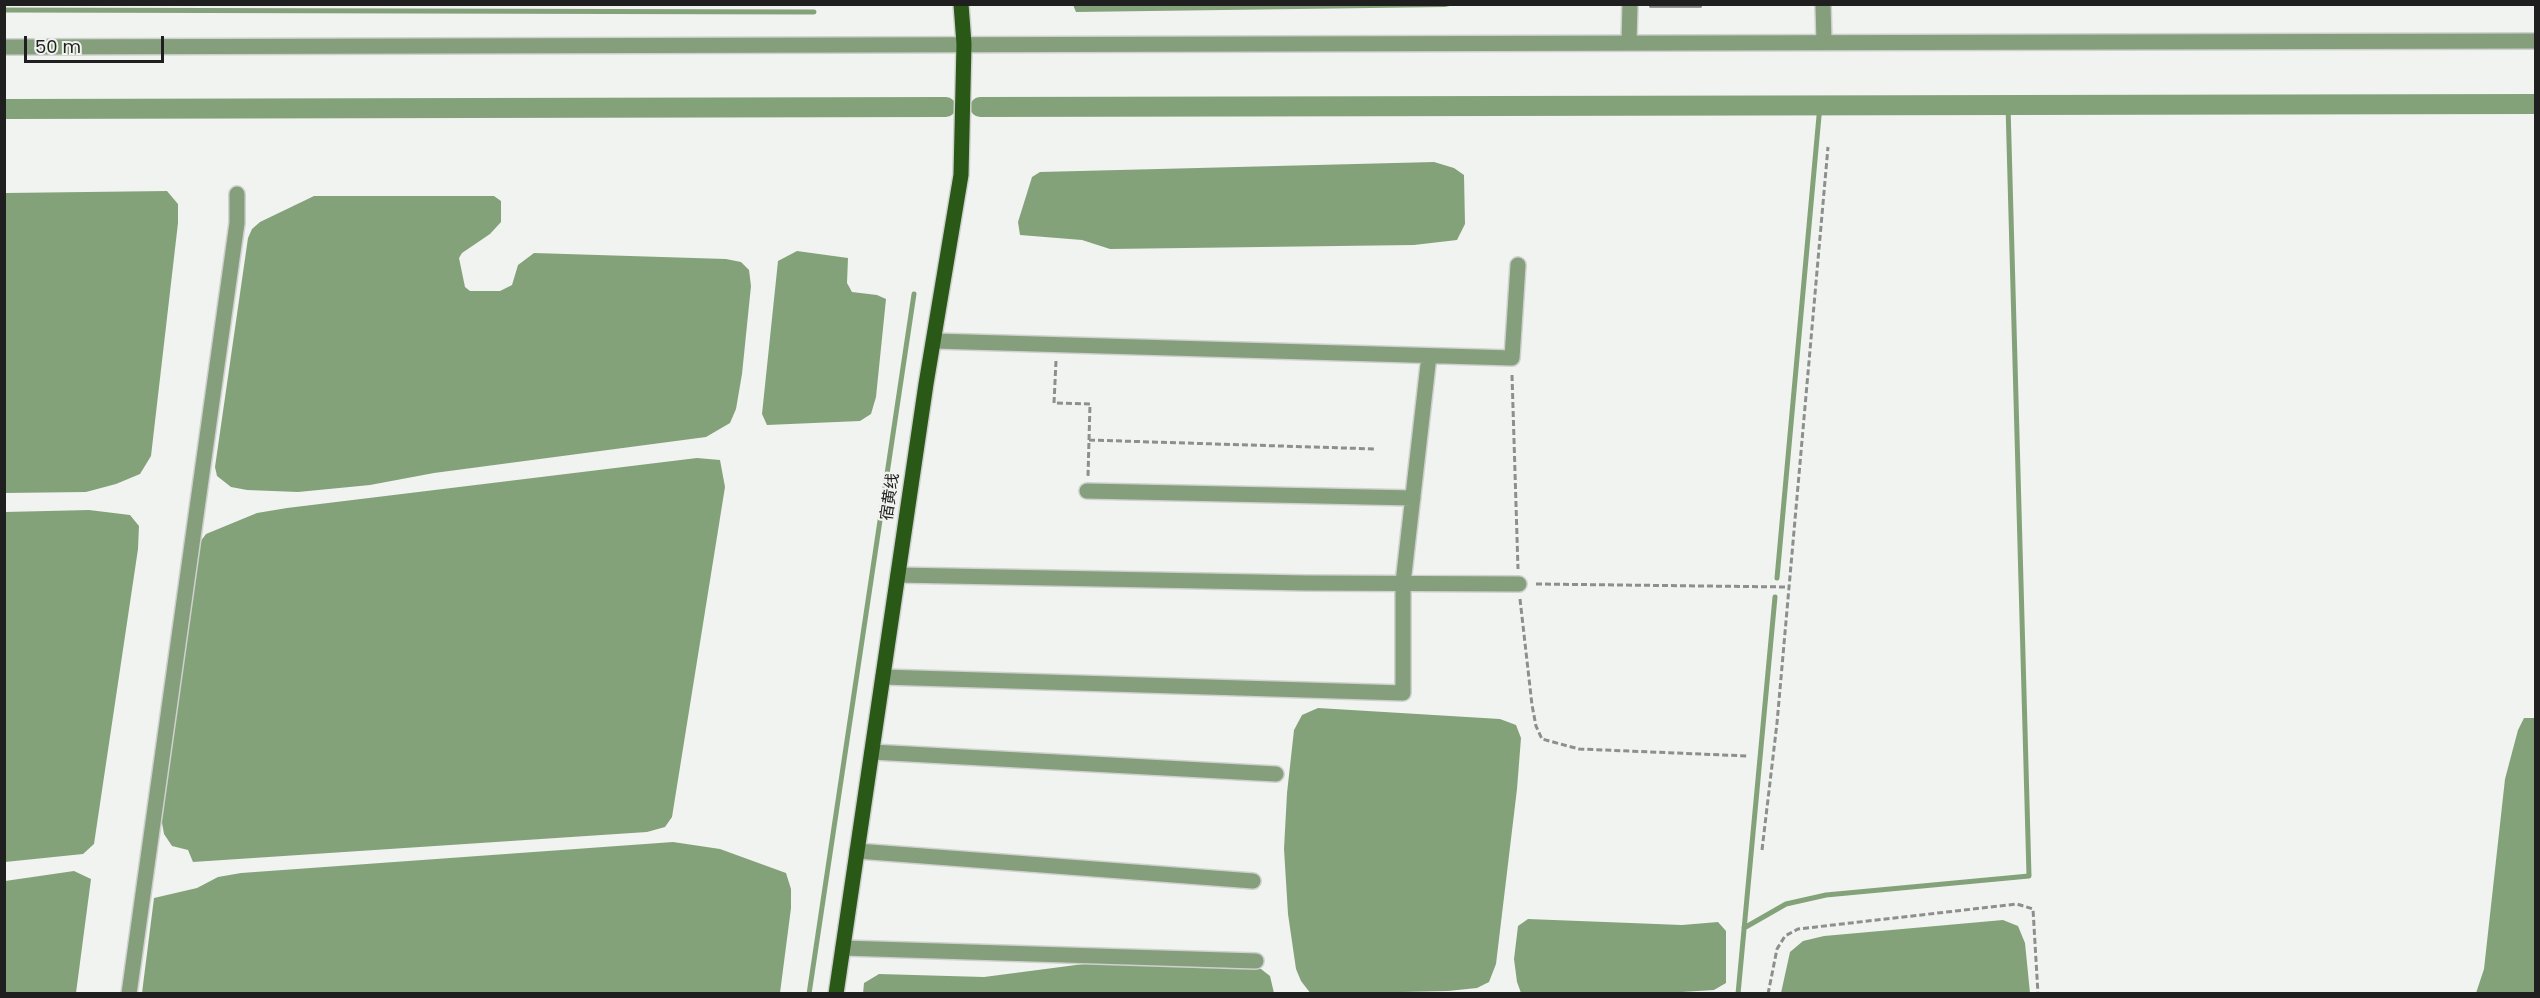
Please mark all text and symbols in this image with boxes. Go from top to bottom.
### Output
scale bar [27,24,166,62]
text: 50 m [35,34,81,59]
street label: 宿黄线 [878,472,904,522]

